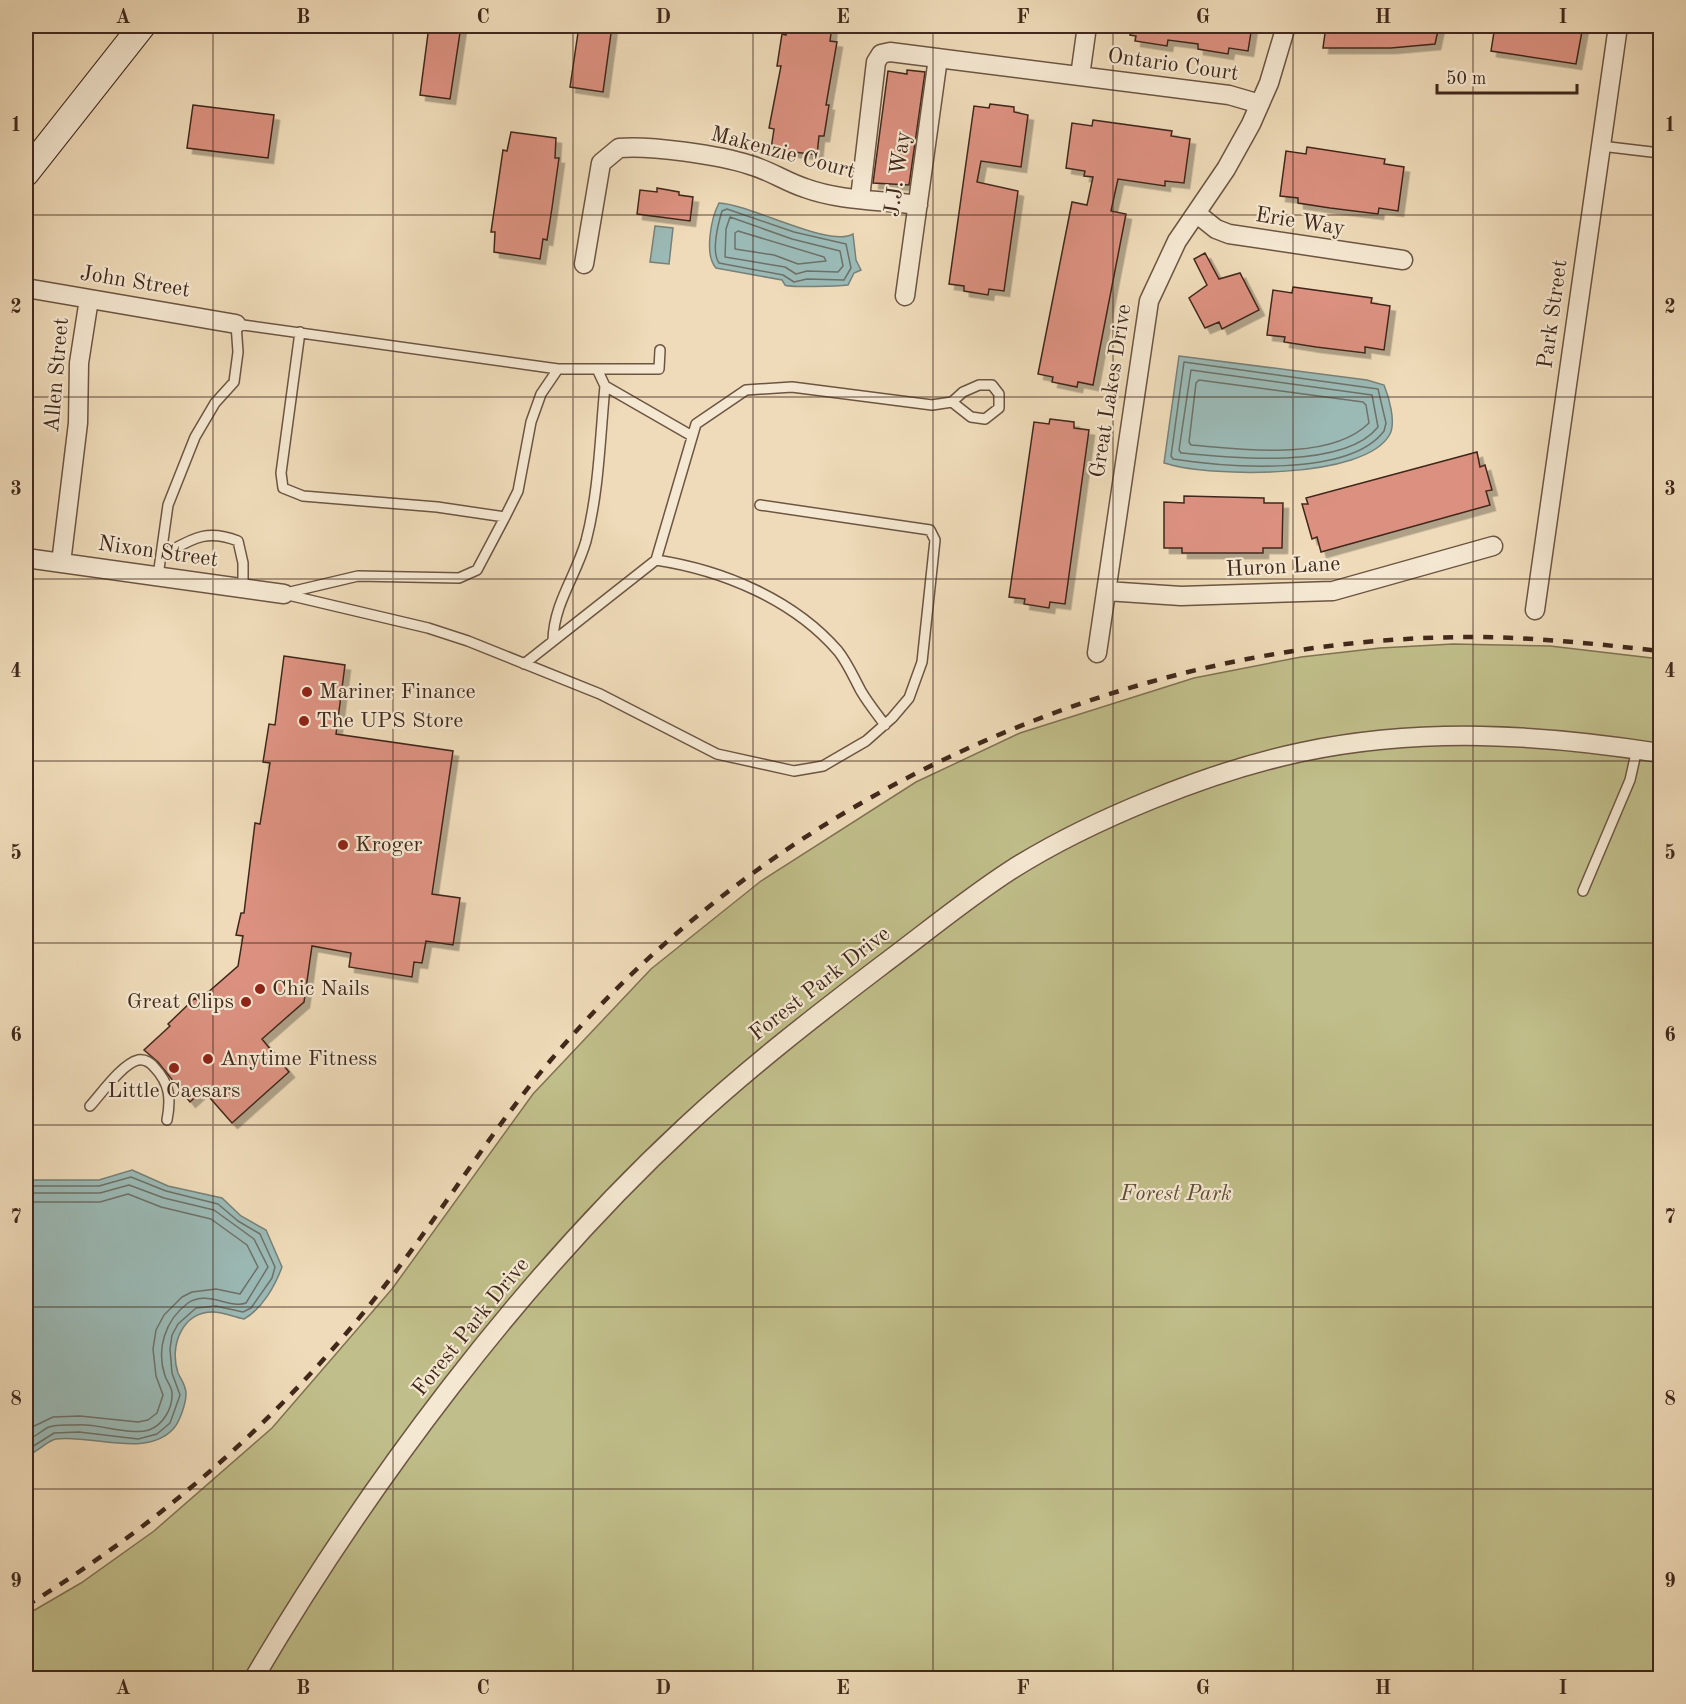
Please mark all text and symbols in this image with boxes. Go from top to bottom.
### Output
text: A [115,8,131,28]
text: B [296,8,310,28]
text: C [476,8,490,28]
text: D [655,8,671,28]
text: E [836,8,850,28]
text: F [1016,8,1030,28]
text: G [1196,8,1210,28]
text: H [1375,8,1391,28]
text: I [1559,8,1567,28]
street label: Ontario Court [1106,45,1240,85]
scale bar [1437,57,1576,95]
text: 50 m [1446,70,1486,88]
text: 1 [10,116,22,136]
text: 1 [1664,116,1676,136]
street label: Makenzie Court [708,123,858,183]
street label: J.J. Way [881,129,915,218]
street label: Erie Way [1254,204,1347,240]
street label: Park Street [1534,258,1572,370]
street label: John Street [78,262,192,302]
text: 2 [10,298,22,318]
text: 2 [1664,298,1676,318]
street label: Great Lakes Drive [1086,303,1136,479]
street label: Allen Street [41,317,73,433]
text: 3 [10,480,22,500]
text: 3 [1664,480,1676,500]
street label: Nixon Street [97,533,219,571]
street label: Huron Lane [1225,553,1341,581]
text: 4 [10,662,22,682]
text: 4 [1664,662,1676,682]
place label: Mariner Finance [319,681,476,703]
marker: Mariner Finance [300,685,314,699]
place label: The UPS Store [316,710,463,732]
marker: The UPS Store [297,714,311,728]
place label: Kroger [355,834,423,856]
marker: Kroger [336,838,350,852]
text: 5 [10,843,22,864]
text: 5 [1664,843,1676,864]
street label: Forest Park Drive [746,923,894,1045]
place label: Chic Nails [272,978,370,1000]
marker: Chic Nails [253,982,267,996]
place label: Great Clips [127,991,234,1013]
marker: Great Clips [239,995,253,1009]
text: 6 [10,1026,22,1046]
text: 6 [1664,1026,1676,1046]
place label: Anytime Fitness [220,1048,377,1070]
marker: Anytime Fitness [201,1052,215,1066]
marker: Little Caesars [167,1061,181,1075]
place label: Little Caesars [107,1080,241,1102]
park label: Forest Park [1119,1183,1232,1205]
text: 7 [10,1208,22,1228]
text: 7 [1664,1208,1676,1228]
street label: Forest Park Drive [409,1254,533,1400]
text: 8 [10,1390,22,1410]
text: 8 [1664,1390,1676,1410]
text: 9 [10,1572,22,1592]
text: 9 [1664,1572,1676,1592]
text: A [115,1679,131,1699]
text: B [296,1679,310,1699]
text: C [476,1679,490,1699]
text: D [655,1679,671,1699]
text: E [836,1679,850,1699]
text: F [1016,1679,1030,1699]
text: G [1196,1679,1210,1699]
text: H [1375,1679,1391,1699]
text: I [1559,1679,1567,1699]

